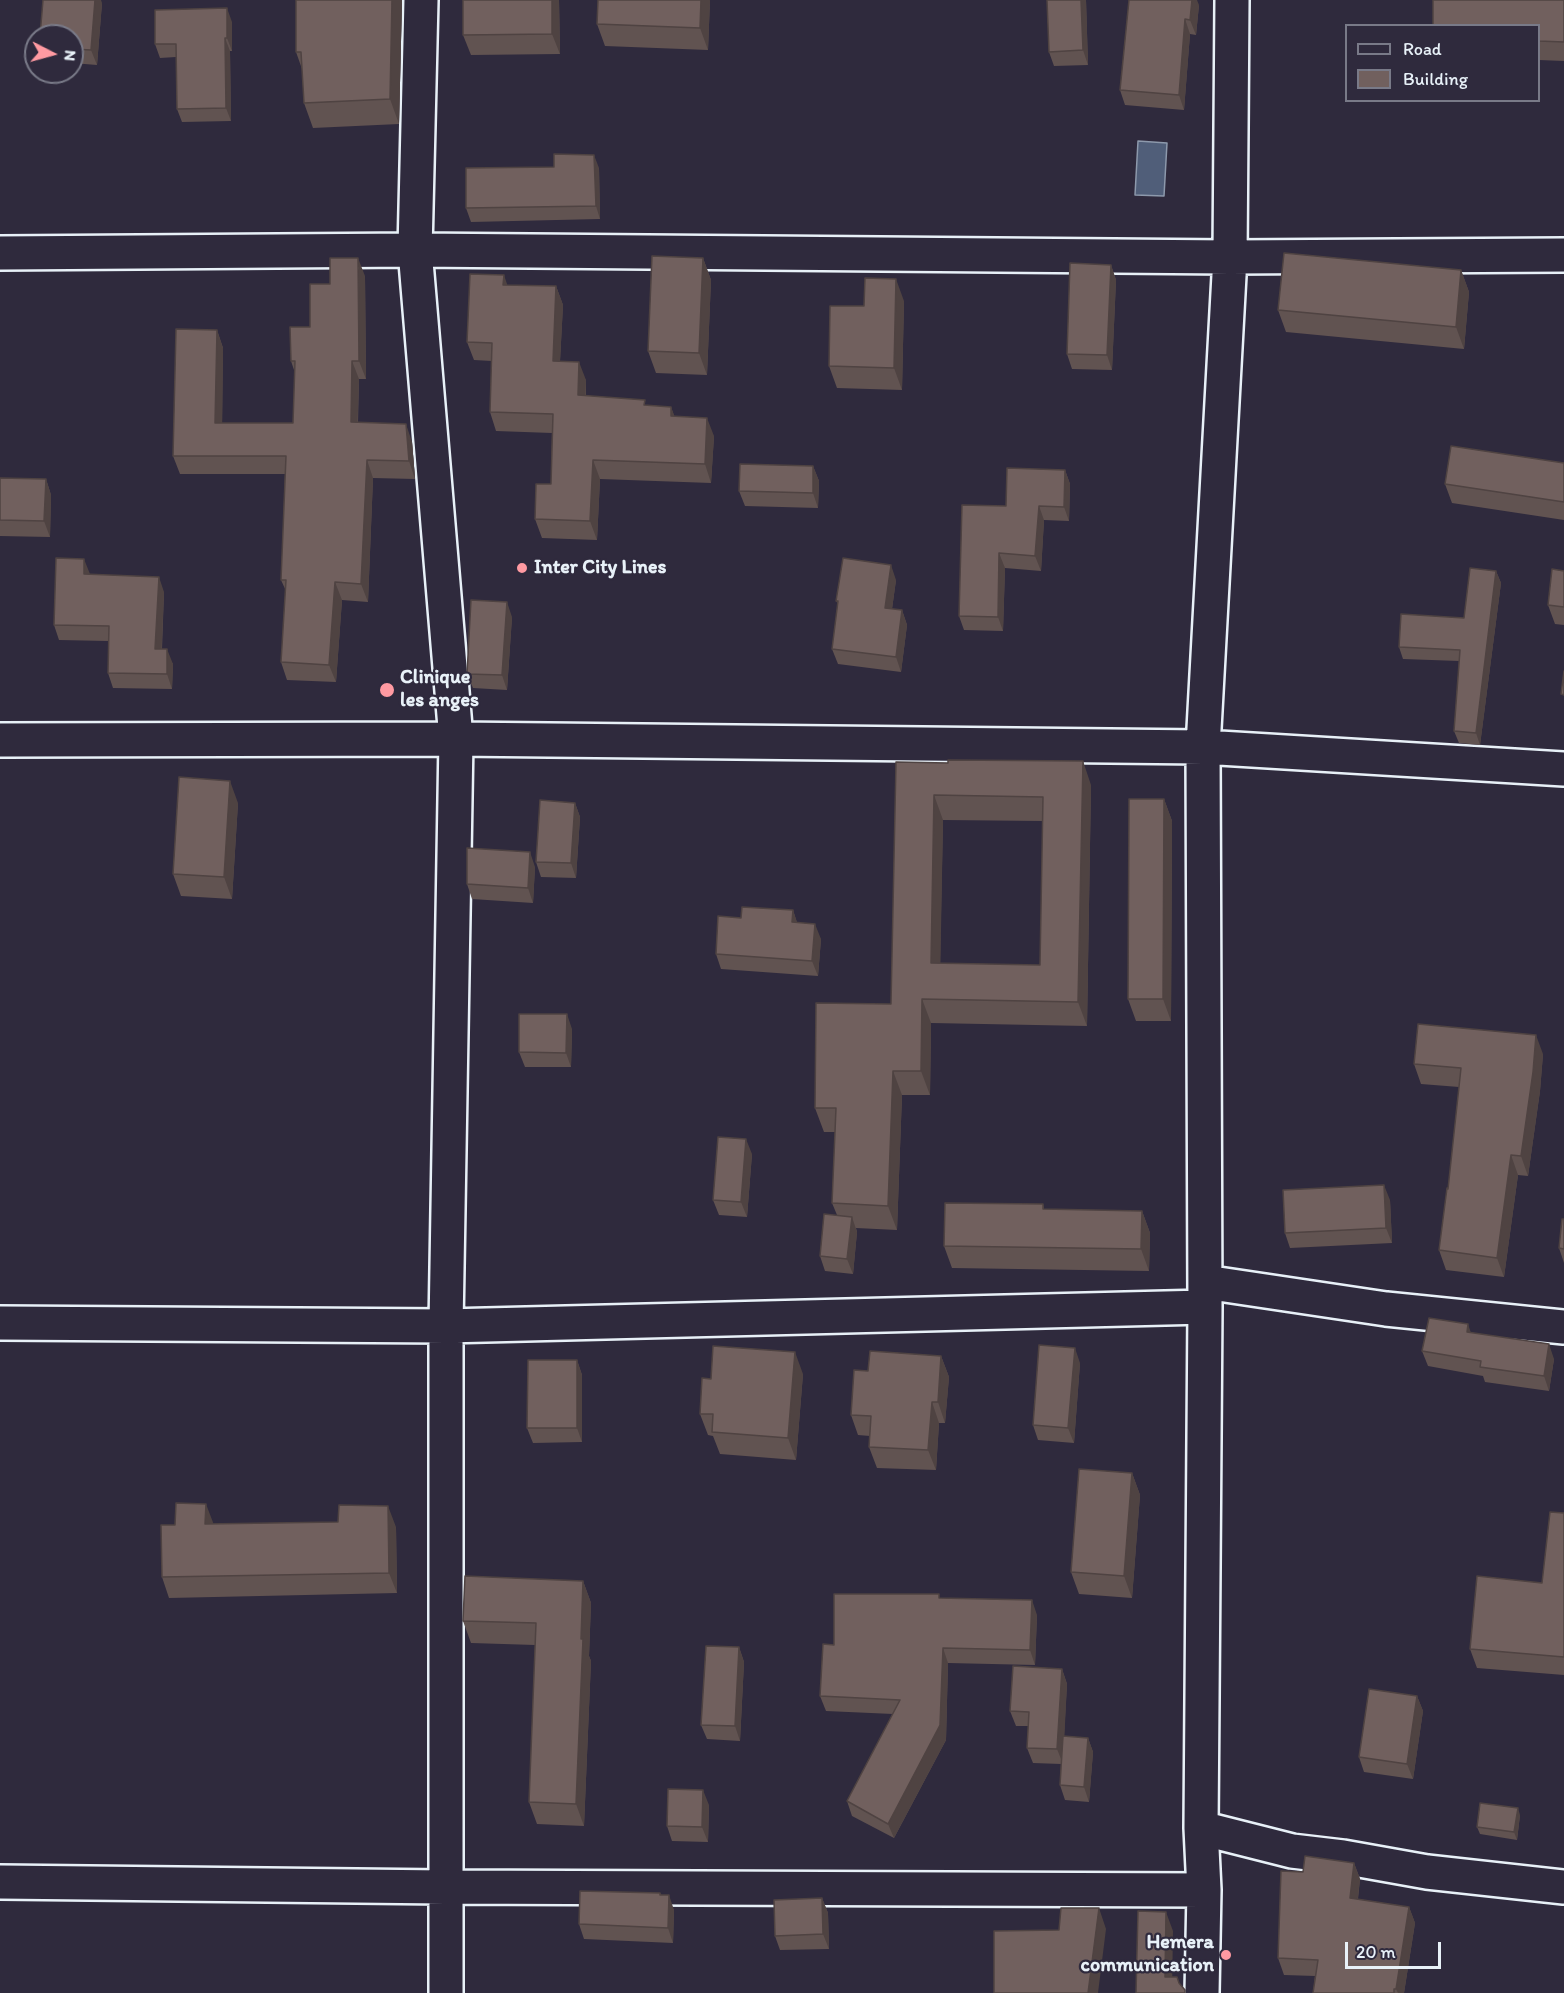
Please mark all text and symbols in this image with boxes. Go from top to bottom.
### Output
north arrow [24,24,84,84]
legend [1345,24,1540,102]
text: Road [1403,38,1442,60]
text: N [60,49,80,62]
text: Building [1403,68,1468,90]
place label: Inter City Lines [534,556,667,580]
marker: Inter City Lines [515,561,529,575]
place label: Clinique les anges [400,666,479,713]
marker: Clinique les anges [378,681,396,699]
scale bar [1348,1930,1444,1968]
place label: Hemera communication [1081,1931,1214,1978]
text: 20 m [1356,1941,1396,1963]
marker: Hemera communication [1219,1948,1233,1962]

